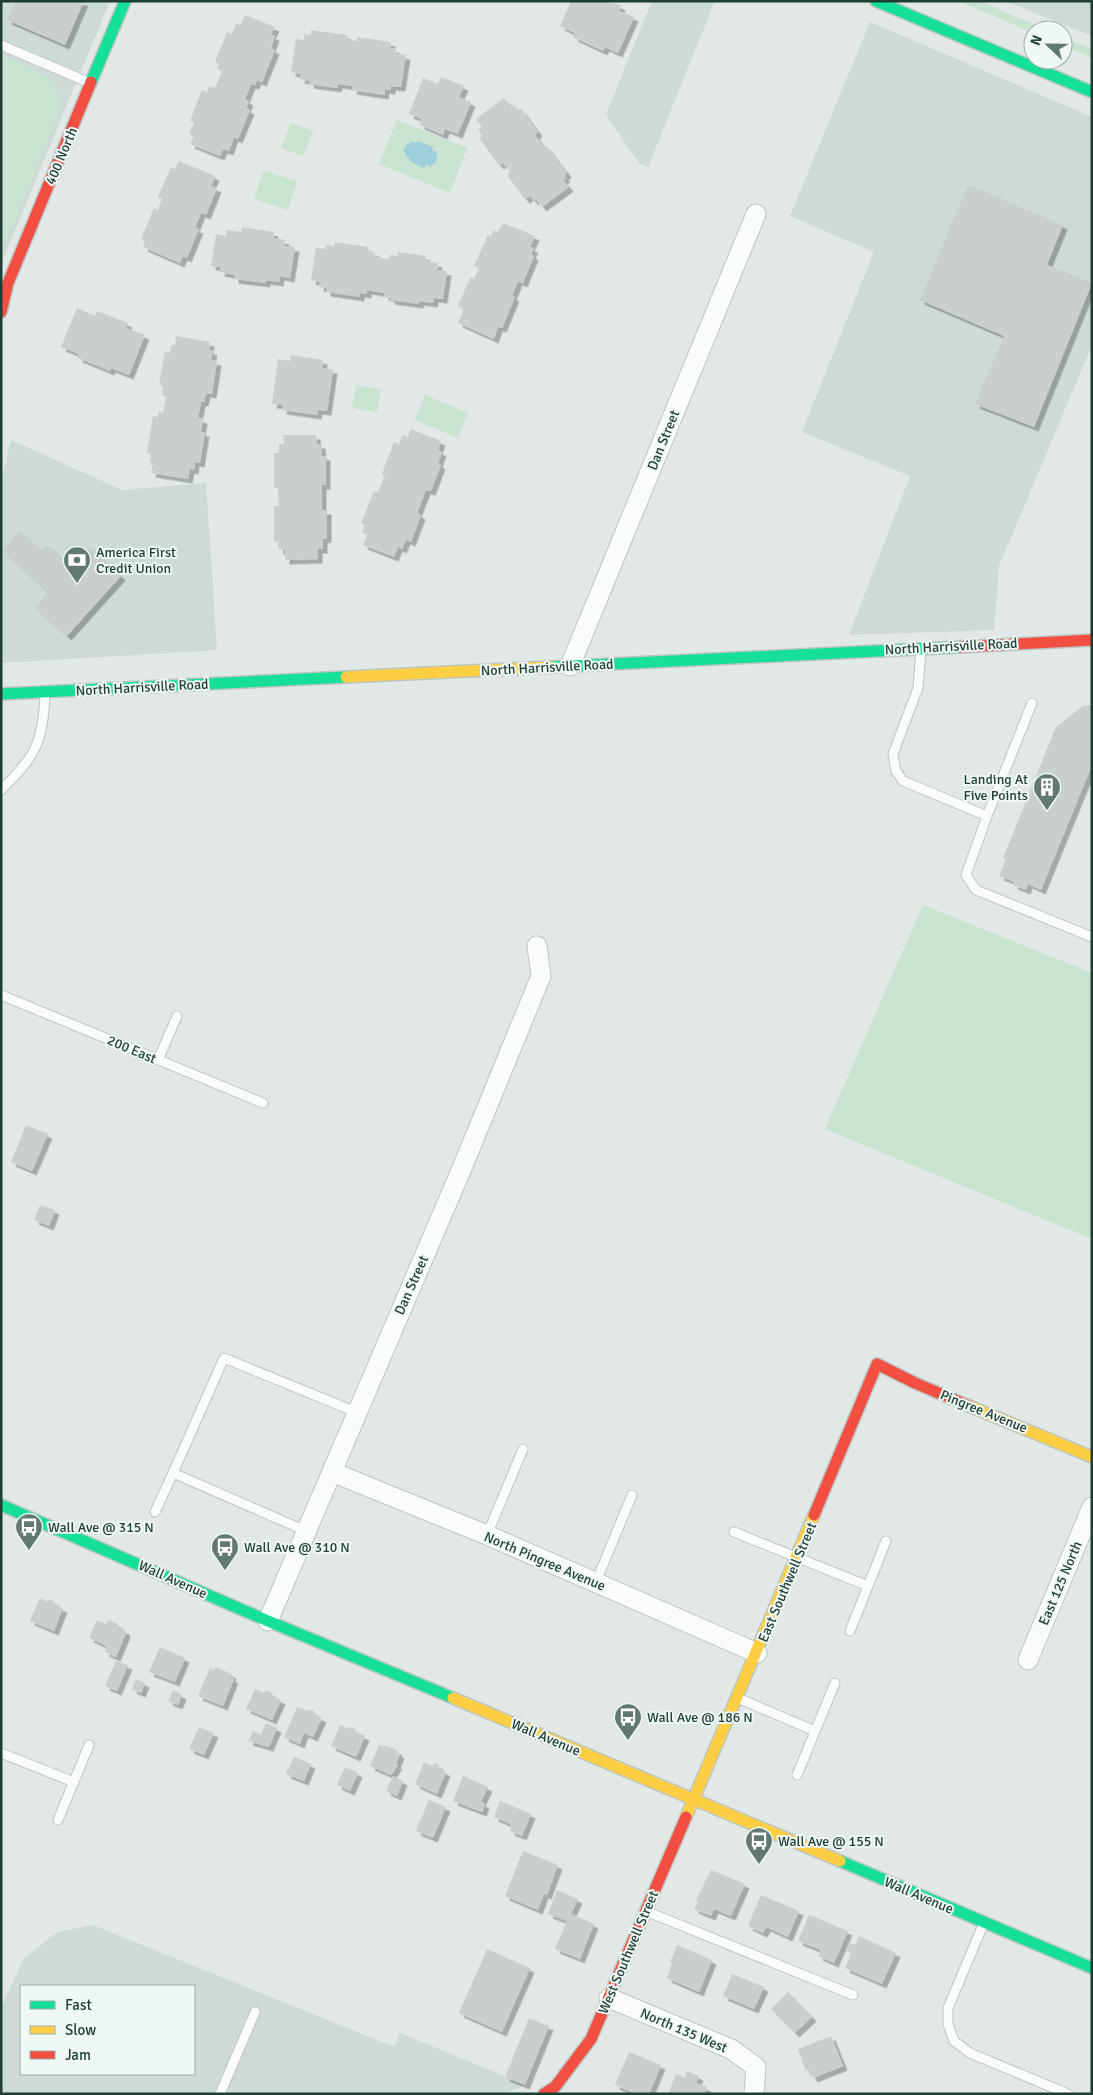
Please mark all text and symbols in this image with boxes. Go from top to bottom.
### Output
north arrow [1023,20,1073,70]
text: N [1027,33,1046,48]
street label: 400 North [42,125,81,187]
street label: Dan Street [644,408,683,473]
place label: America First Credit Union [96,544,176,577]
bank icon: America First Credit Union [62,545,92,584]
street label: North Harrisville Road [884,635,1018,658]
street label: North Harrisville Road [480,656,614,679]
street label: North Harrisville Road [75,676,209,699]
place label: Landing At Five Points [963,771,1028,804]
building icon: Landing At Five Points [1032,772,1062,811]
street label: 200 East [105,1032,159,1067]
street label: Dan Street [391,1253,432,1318]
street label: Pingree Avenue [938,1386,1030,1437]
bus stop icon: Wall Ave @ 315 N [14,1512,44,1551]
place label: Wall Ave @ 315 N [48,1519,154,1536]
street label: East Southwell Street [755,1520,820,1645]
street label: North Pingree Avenue [481,1528,608,1595]
bus stop icon: Wall Ave @ 310 N [210,1532,240,1571]
place label: Wall Ave @ 310 N [244,1539,350,1556]
street label: East 125 North [1035,1539,1086,1628]
street label: Wall Avenue [136,1557,210,1602]
bus stop icon: Wall Ave @ 186 N [613,1702,643,1741]
place label: Wall Ave @ 186 N [647,1709,753,1726]
street label: Wall Avenue [509,1715,583,1760]
bus stop icon: Wall Ave @ 155 N [744,1826,774,1865]
place label: Wall Ave @ 155 N [778,1833,884,1850]
street label: Wall Avenue [882,1873,956,1918]
street label: West Southwell Street [595,1888,662,2016]
legend [20,1985,195,2075]
text: Fast [65,1996,92,2014]
street label: North 135 West [638,2004,730,2056]
text: Slow [65,2021,96,2039]
text: Jam [65,2046,91,2064]

